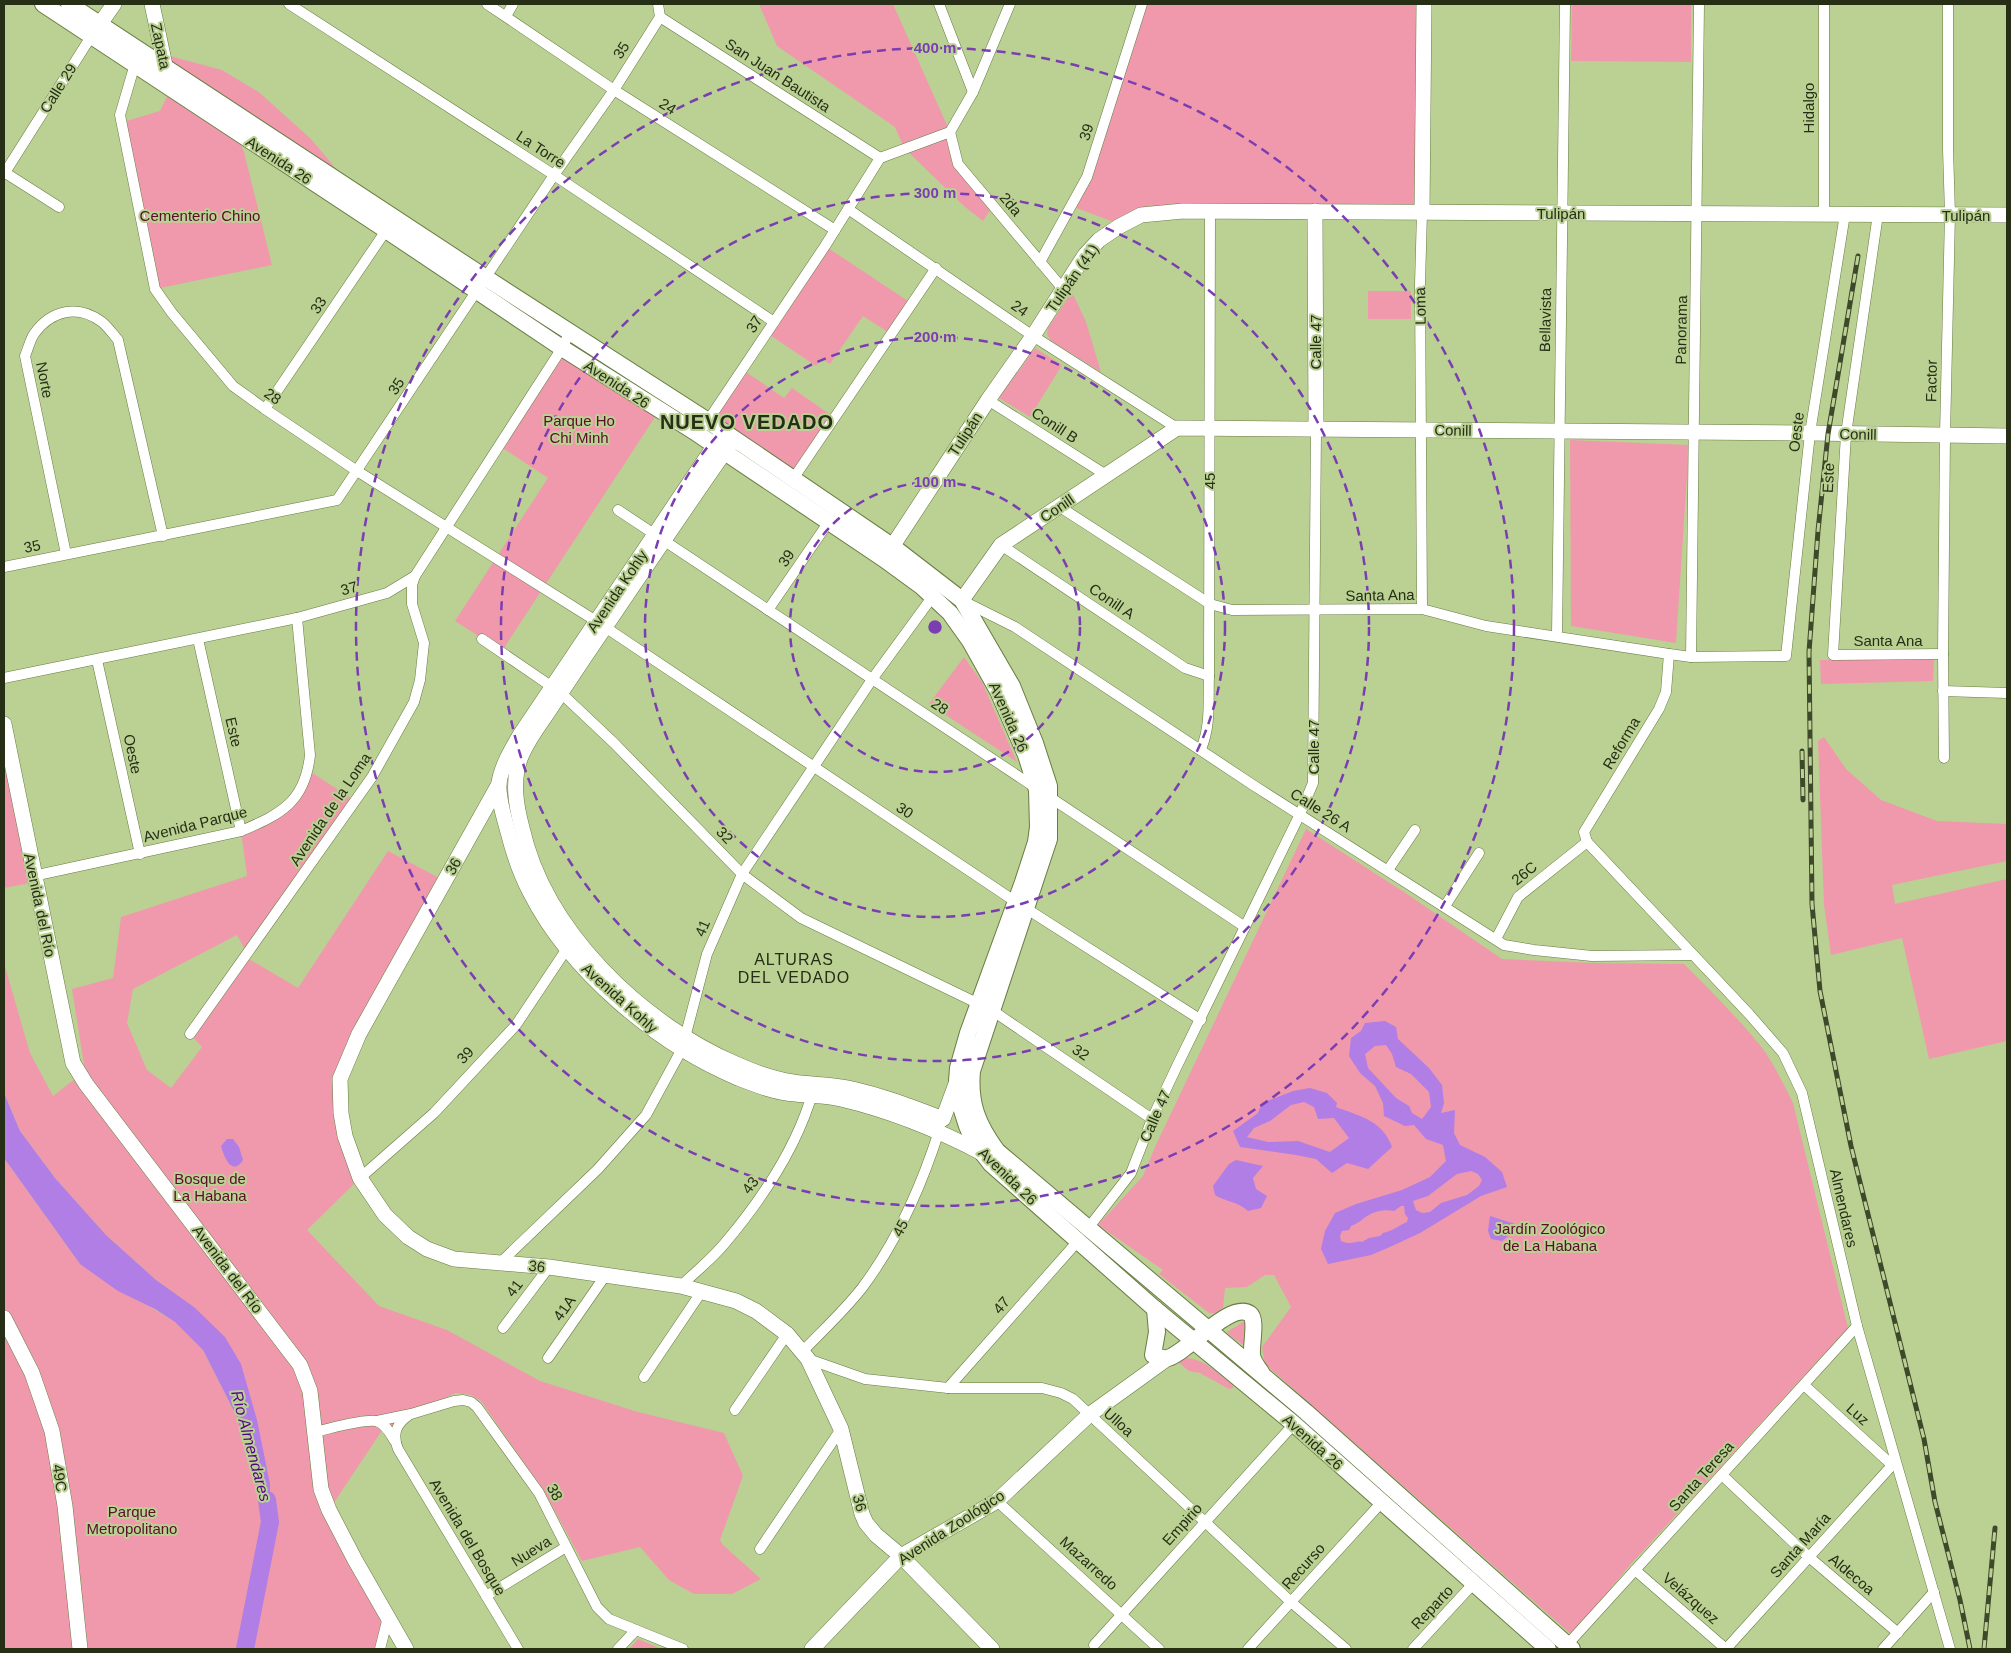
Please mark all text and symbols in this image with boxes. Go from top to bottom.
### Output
street label: Zapata [148,21,174,71]
street label: San Juan Bautista [722,35,834,116]
street label: 35 [609,38,633,62]
text: 400 m [914,39,956,56]
street label: Calle 29 [36,60,80,116]
street label: Hidalgo [1800,83,1817,133]
street label: 24 [656,94,680,118]
street label: 39 [1075,122,1097,142]
street label: La Torre [513,127,569,171]
street label: Avenida 26 [243,133,315,187]
text: 300 m [914,184,956,201]
street label: 2da [996,189,1026,220]
street label: Tulipán [1537,205,1585,222]
park label: Cementerio Chino [140,207,260,224]
street label: Tulipán [1942,207,1990,224]
street label: Tulipán (41) [1042,241,1102,315]
street label: Loma [1411,286,1429,325]
street label: Bellavista [1536,287,1554,352]
street label: 33 [306,293,330,317]
street label: Panorama [1672,295,1690,365]
street label: 24 [1008,296,1032,320]
street label: 37 [742,312,766,336]
street label: Calle 47 [1307,314,1324,370]
text: 200 m [914,328,956,345]
street label: Avenida 26 [581,357,653,411]
street label: Norte [33,360,57,400]
street label: Factor [1922,360,1940,402]
street label: 35 [384,374,408,398]
street label: 28 [261,384,285,408]
street label: Conill B [1029,404,1081,446]
street label: Tulipán [945,409,985,459]
district label: NUEVO VEDADO [660,411,834,433]
street label: Oeste [1785,411,1807,453]
park label: Parque Ho Chi Minh [543,412,615,446]
street label: Conill [1434,421,1472,439]
street label: Conill [1839,425,1877,443]
street label: Este [1819,463,1837,493]
text: 100 m [914,473,956,490]
street label: 45 [1201,473,1218,489]
street label: Conill [1037,490,1077,526]
street label: 35 [22,536,42,556]
street label: Avenida Kohly [583,546,651,635]
street label: 39 [774,546,798,570]
street label: 37 [339,578,359,598]
street label: Conill A [1086,580,1138,622]
street label: Santa Ana [1345,586,1415,604]
centre of rings [926,618,944,636]
street label: Santa Ana [1853,632,1923,649]
street label: Avenida 26 [986,679,1032,755]
street label: 28 [928,694,952,718]
street label: Reforma [1599,713,1643,772]
street label: Este [222,715,246,749]
street label: Calle 47 [1305,719,1322,775]
street label: Oeste [121,733,145,775]
street label: Avenida de la Loma [286,749,374,869]
street label: Calle 26 A [1287,785,1355,835]
street label: 30 [893,798,917,822]
street label: Avenida Parque [141,803,249,845]
street label: 32 [713,823,737,847]
street label: Avenida del Río [21,852,59,958]
street label: 36 [442,855,464,877]
street label: 26C [1508,858,1540,888]
street label: 41 [691,917,713,939]
district label: ALTURAS DEL VEDADO [738,951,850,986]
street label: Avenida Kohly [579,960,662,1037]
street label: 32 [1069,1040,1093,1064]
street label: 39 [453,1043,477,1067]
street label: Calle 47 [1136,1087,1174,1145]
street label: Avenida 26 [975,1144,1041,1208]
street label: Almendares [1827,1167,1861,1249]
park label: Bosque de La Habana [173,1170,247,1204]
street label: 43 [738,1173,762,1197]
street label: 45 [889,1217,911,1239]
park label: Jardín Zoológico de La Habana [1495,1220,1605,1254]
street label: Avenida del Río [189,1222,267,1316]
street label: 36 [528,1257,546,1275]
street label: 41 [502,1276,526,1300]
street label: 41A [549,1292,579,1324]
street label: 47 [989,1293,1013,1317]
water label: Río Almendares [228,1389,274,1503]
street label: Luz [1843,1400,1873,1428]
street label: Ulloa [1101,1404,1138,1440]
street label: Avenida 26 [1280,1411,1346,1473]
street label: Santa Teresa [1665,1437,1737,1514]
street label: 49C [49,1463,71,1493]
street label: Avenida del Bosque [426,1476,510,1598]
street label: 38 [544,1481,566,1503]
street label: Avenida Zoológico [895,1486,1007,1568]
street label: 36 [850,1493,870,1513]
street label: Empirio [1159,1499,1205,1549]
park label: Parque Metropolitano [87,1503,177,1537]
street label: Santa María [1766,1508,1834,1581]
street label: Nueva [508,1532,554,1570]
street label: Mazarredo [1057,1533,1121,1593]
street label: Recurso [1278,1540,1328,1592]
street label: Aldecoa [1826,1550,1879,1598]
street label: Velázquez [1659,1569,1723,1627]
street label: Reparto [1408,1582,1456,1632]

